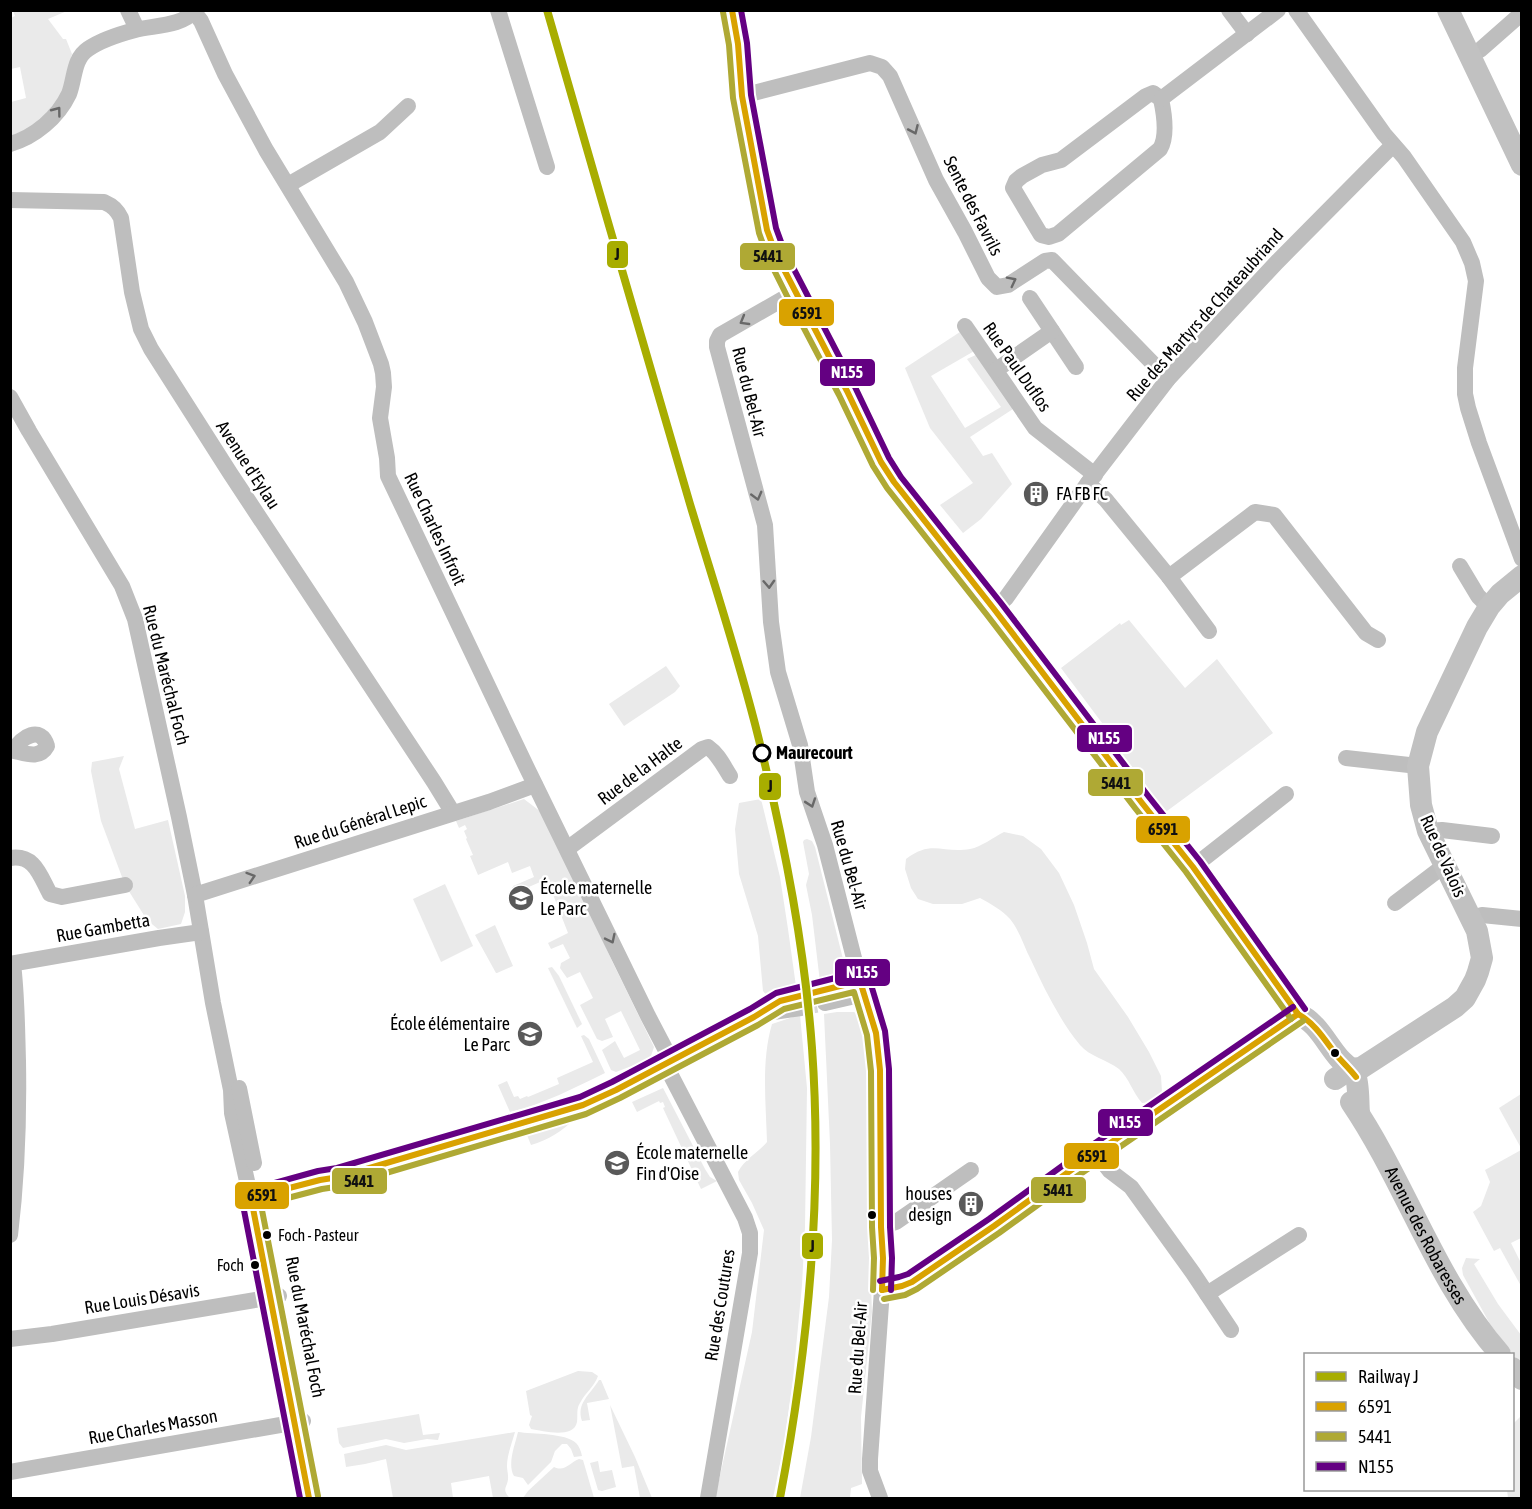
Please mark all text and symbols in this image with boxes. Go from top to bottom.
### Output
one-way arrow [50,106,61,117]
one-way arrow [907,123,919,134]
street label: Sente des Favrils [939,152,1008,259]
street label: Rue des Martyrs de Chateaubriand [1122,224,1287,405]
line badge: J [606,240,629,269]
line badge: 5441 [739,242,796,271]
text: J [613,245,620,263]
text: 5441 [753,247,784,265]
one-way arrow [1006,277,1016,288]
line badge: 6591 [778,298,835,327]
text: 6591 [792,304,823,322]
one-way arrow [740,314,750,325]
street label: Rue Paul Duflos [979,318,1056,415]
street label: Rue du Bel-Air [728,345,771,440]
line badge: N155 [819,358,876,387]
text: N155 [831,363,863,381]
street label: Avenue d'Eylau [212,417,285,513]
street label: Rue Charles Infroit [400,469,471,588]
building icon: FA FB FC [1021,479,1051,509]
place label: FA FB FC [1056,483,1108,504]
one-way arrow [749,491,762,501]
one-way arrow [762,579,775,588]
street label: Rue du Maréchal Foch [139,603,194,747]
line badge: N155 [1076,724,1133,753]
text: N155 [1088,729,1120,747]
street label: Rue de la Halte [593,732,686,809]
place label: Maurecourt [776,742,853,763]
marker: Maurecourt [753,744,771,762]
line badge: 5441 [1087,768,1144,797]
line badge: J [758,772,782,801]
text: 5441 [1101,774,1132,792]
text: J [766,777,773,795]
street label: Rue du Général Lepic [291,790,429,853]
one-way arrow [803,797,816,808]
street label: Rue de Valois [1416,811,1471,900]
line badge: 6591 [1135,815,1191,844]
street label: Rue du Bel-Air [827,818,872,913]
text: 6591 [1148,820,1179,838]
one-way arrow [245,872,256,885]
place label: École maternelle Le Parc [540,877,652,919]
school or university icon: École maternelle Le Parc [506,883,536,913]
street label: Rue Gambetta [54,909,151,946]
one-way arrow [603,933,615,944]
line badge: N155 [834,958,891,987]
text: N155 [846,963,878,981]
place label: École élémentaire Le Parc [390,1013,510,1055]
school or university icon: École élémentaire Le Parc [515,1019,545,1049]
unlabelled marker [1329,1047,1341,1059]
line badge: N155 [1097,1108,1154,1137]
text: N155 [1109,1113,1141,1131]
place label: École maternelle Fin d'Oise [636,1142,748,1184]
line badge: 6591 [1063,1142,1120,1170]
text: 6591 [1077,1147,1108,1165]
school or university icon: École maternelle Fin d'Oise [602,1148,632,1178]
street label: Avenue des Robaresses [1381,1163,1471,1308]
line badge: 5441 [331,1167,388,1195]
text: 5441 [344,1172,375,1190]
line badge: 5441 [1030,1176,1087,1204]
line badge: 6591 [234,1181,290,1210]
text: 5441 [1043,1181,1074,1199]
place label: houses design [905,1183,952,1225]
text: 6591 [247,1186,278,1204]
building icon: houses design [956,1189,986,1219]
unlabelled marker [866,1209,878,1221]
place label: Foch - Pasteur [278,1226,359,1244]
marker: Foch - Pasteur [261,1229,273,1241]
line badge: J [801,1232,824,1260]
text: J [808,1237,815,1255]
street label: Rue des Coutures [700,1248,739,1362]
street label: Rue du Maréchal Foch [281,1254,329,1399]
place label: Foch [217,1256,244,1274]
marker: Foch [249,1259,261,1271]
street label: Rue Louis Désavis [83,1279,201,1318]
street label: Rue du Bel-Air [844,1301,871,1395]
legend [1304,1353,1514,1491]
text: Railway J [1358,1366,1419,1387]
text: 6591 [1358,1396,1392,1417]
street label: Rue Charles Masson [87,1405,219,1448]
text: 5441 [1358,1426,1392,1447]
text: N155 [1358,1456,1394,1477]

